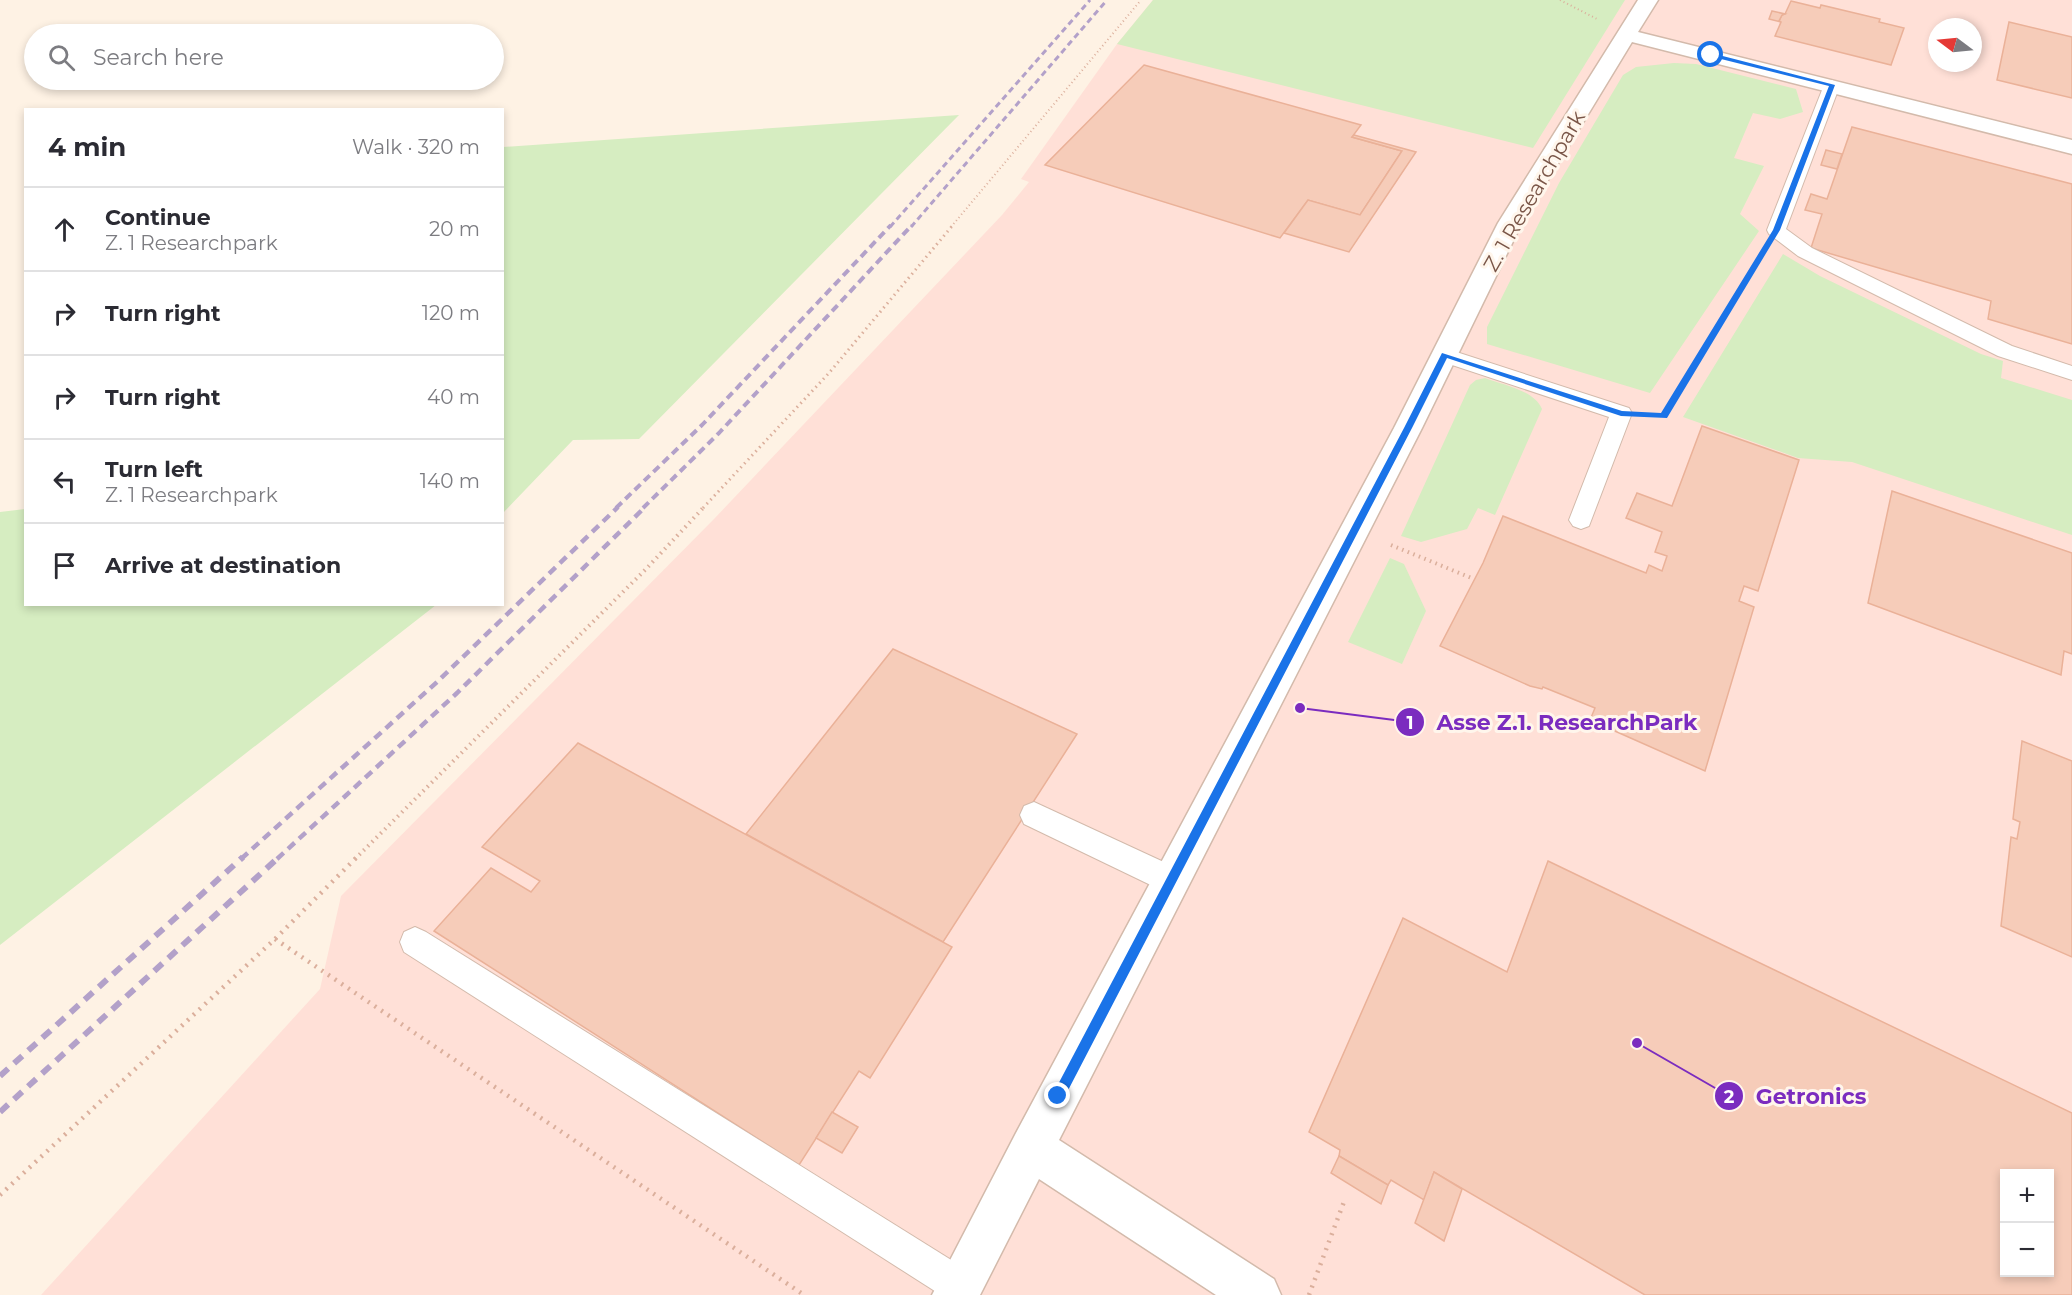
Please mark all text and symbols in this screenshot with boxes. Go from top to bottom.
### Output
north arrow [1928,18,1982,72]
search box [24,24,504,90]
icon: search [45,41,78,74]
route start [1697,41,1723,67]
text: Search here [93,44,224,71]
street label: Z. 1 Researchpark [1478,106,1590,276]
text: 4 min [48,131,126,163]
text: Walk · 320 m [352,135,480,159]
text: Continue [105,204,211,231]
icon: ahead [48,213,81,246]
text: 20 m [429,217,480,241]
text: Z. 1 Researchpark [105,231,278,255]
icon: right [48,297,81,330]
text: Turn right [105,300,220,327]
text: 120 m [422,301,480,325]
icon: right [48,381,81,414]
text: Turn right [105,384,220,411]
text: 40 m [427,385,480,409]
text: Turn left [105,456,203,483]
icon: left [48,465,81,498]
text: 140 m [420,469,480,493]
text: Z. 1 Researchpark [105,483,278,507]
icon: arrive [48,549,81,582]
text: Arrive at destination [105,552,341,579]
callout: Asse Z.1. ResearchPark [1395,702,1710,742]
text: Asse Z.1. ResearchPark [1436,709,1698,736]
text: 1 [1406,712,1414,734]
callout: Getronics [1714,1076,1878,1116]
route end [1044,1082,1070,1108]
text: Getronics [1756,1083,1867,1110]
text: 2 [1724,1086,1735,1108]
map controls [2000,1169,2054,1277]
button: + [2000,1169,2054,1223]
button: − [2000,1223,2054,1277]

